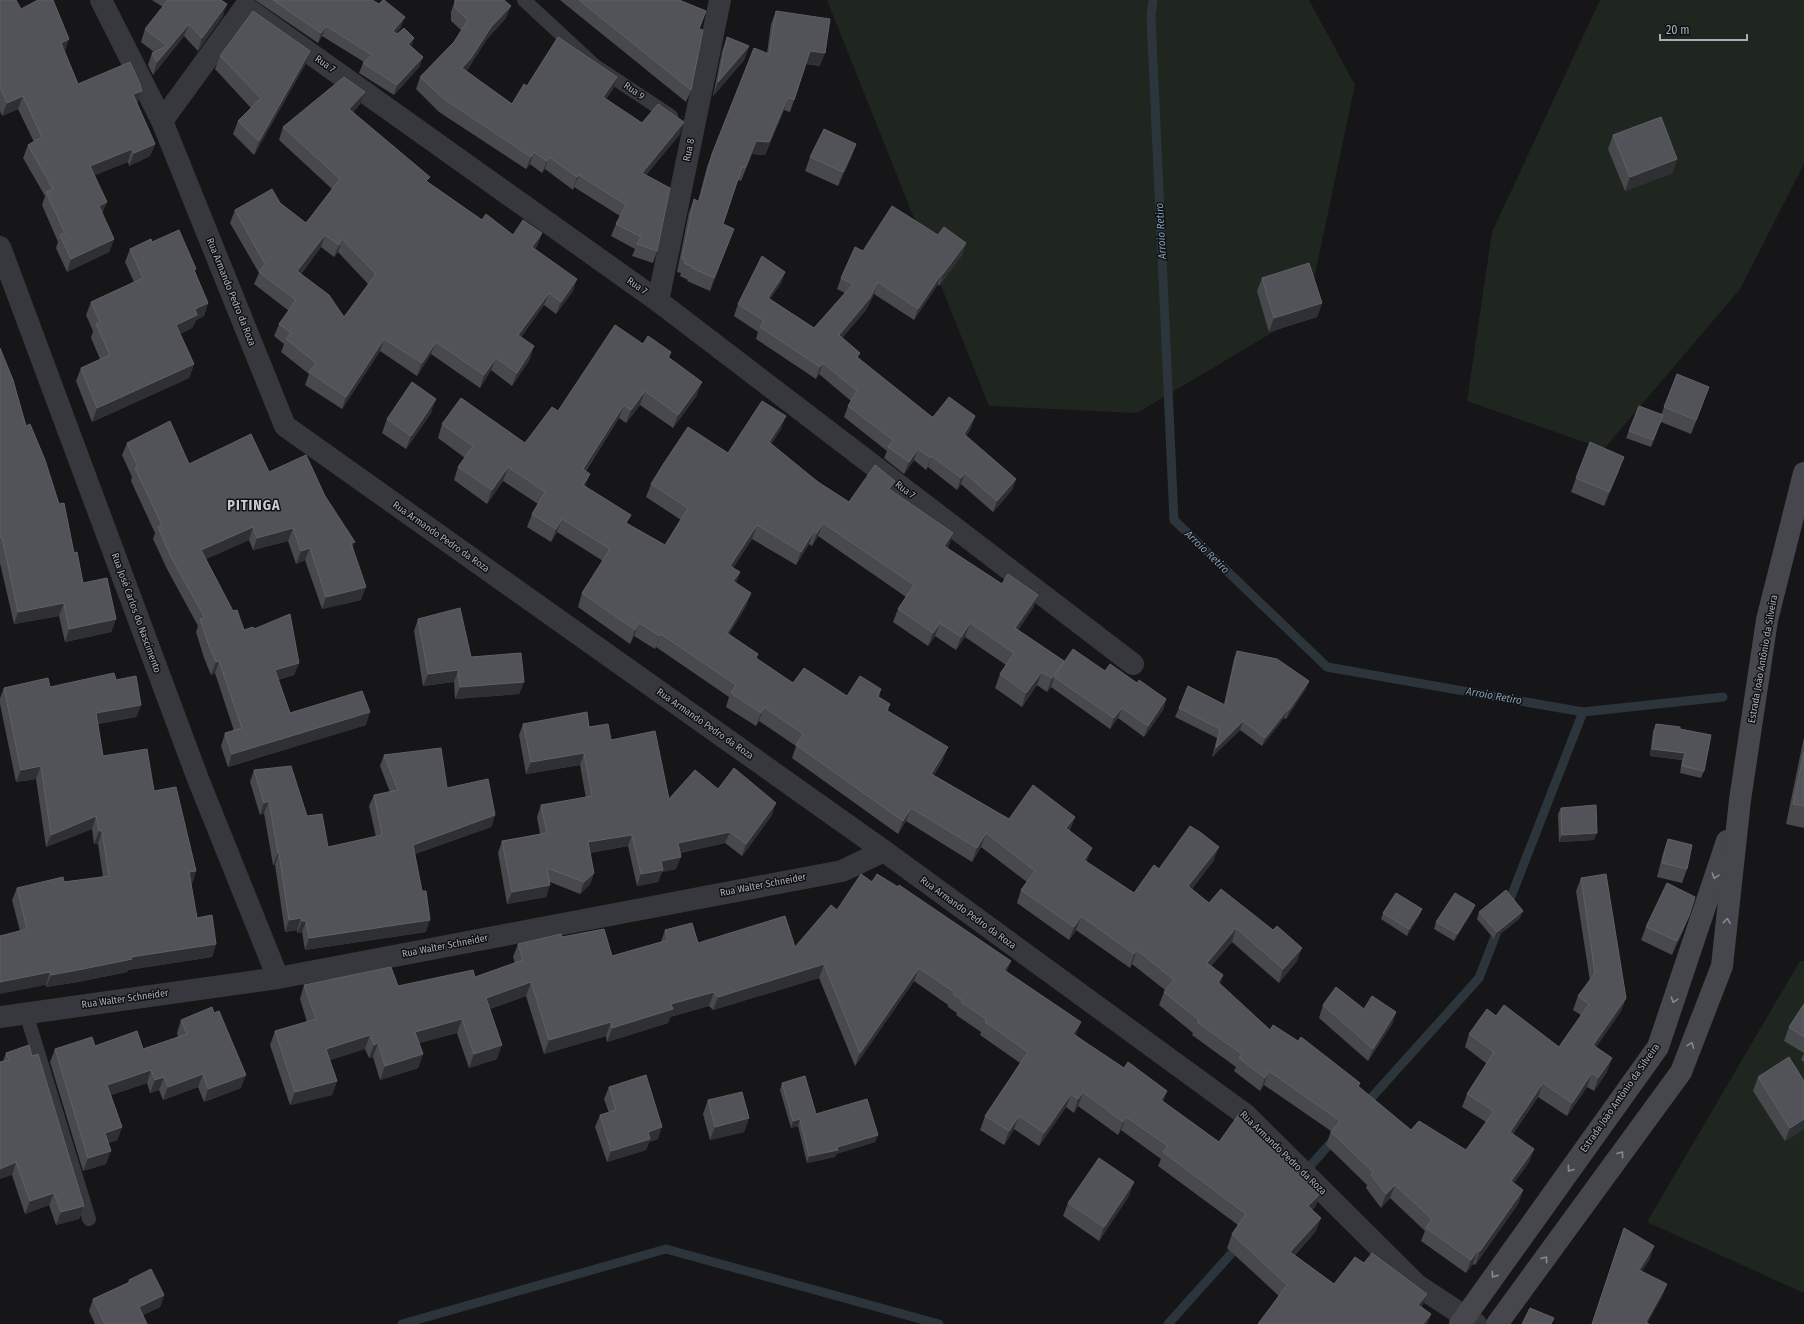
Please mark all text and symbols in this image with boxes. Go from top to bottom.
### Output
scale bar [1660,16,1747,42]
text: 20 m [1666,23,1690,37]
street label: Rua 7 [313,53,337,75]
street label: Rua 9 [621,80,647,102]
street label: Rua 8 [681,138,697,162]
water label: Arroio Retiro [1153,202,1169,261]
street label: Rua Armando Pedro da Roza [204,236,258,348]
street label: Rua 7 [625,275,649,297]
street label: Rua 7 [893,479,917,501]
district label: PITINGA [227,497,281,514]
street label: Rua Armando Pedro da Roza [390,499,492,575]
water label: Arroio Retiro [1181,527,1232,576]
street label: Rua José Carlos do Nascimento [109,551,163,675]
street label: Estrada João Antônio da Silveira [1746,594,1780,724]
water label: Arroio Retiro [1464,685,1523,707]
street label: Rua Armando Pedro da Roza [654,686,756,762]
street label: Rua Walter Schneider [719,871,808,899]
one-way arrow [1711,873,1719,880]
street label: Rua Armando Pedro da Roza [918,874,1018,952]
one-way arrow [1722,918,1731,924]
street label: Rua Walter Schneider [401,932,490,960]
street label: Rua Walter Schneider [81,987,170,1011]
one-way arrow [1670,996,1678,1003]
street label: Estrada João Antônio da Silveira [1578,1041,1662,1155]
one-way arrow [1687,1041,1695,1048]
street label: Rua Armando Pedro da Roza [1237,1109,1329,1197]
one-way arrow [1616,1151,1623,1158]
one-way arrow [1568,1164,1575,1171]
one-way arrow [1540,1256,1547,1263]
one-way arrow [1492,1270,1499,1277]

